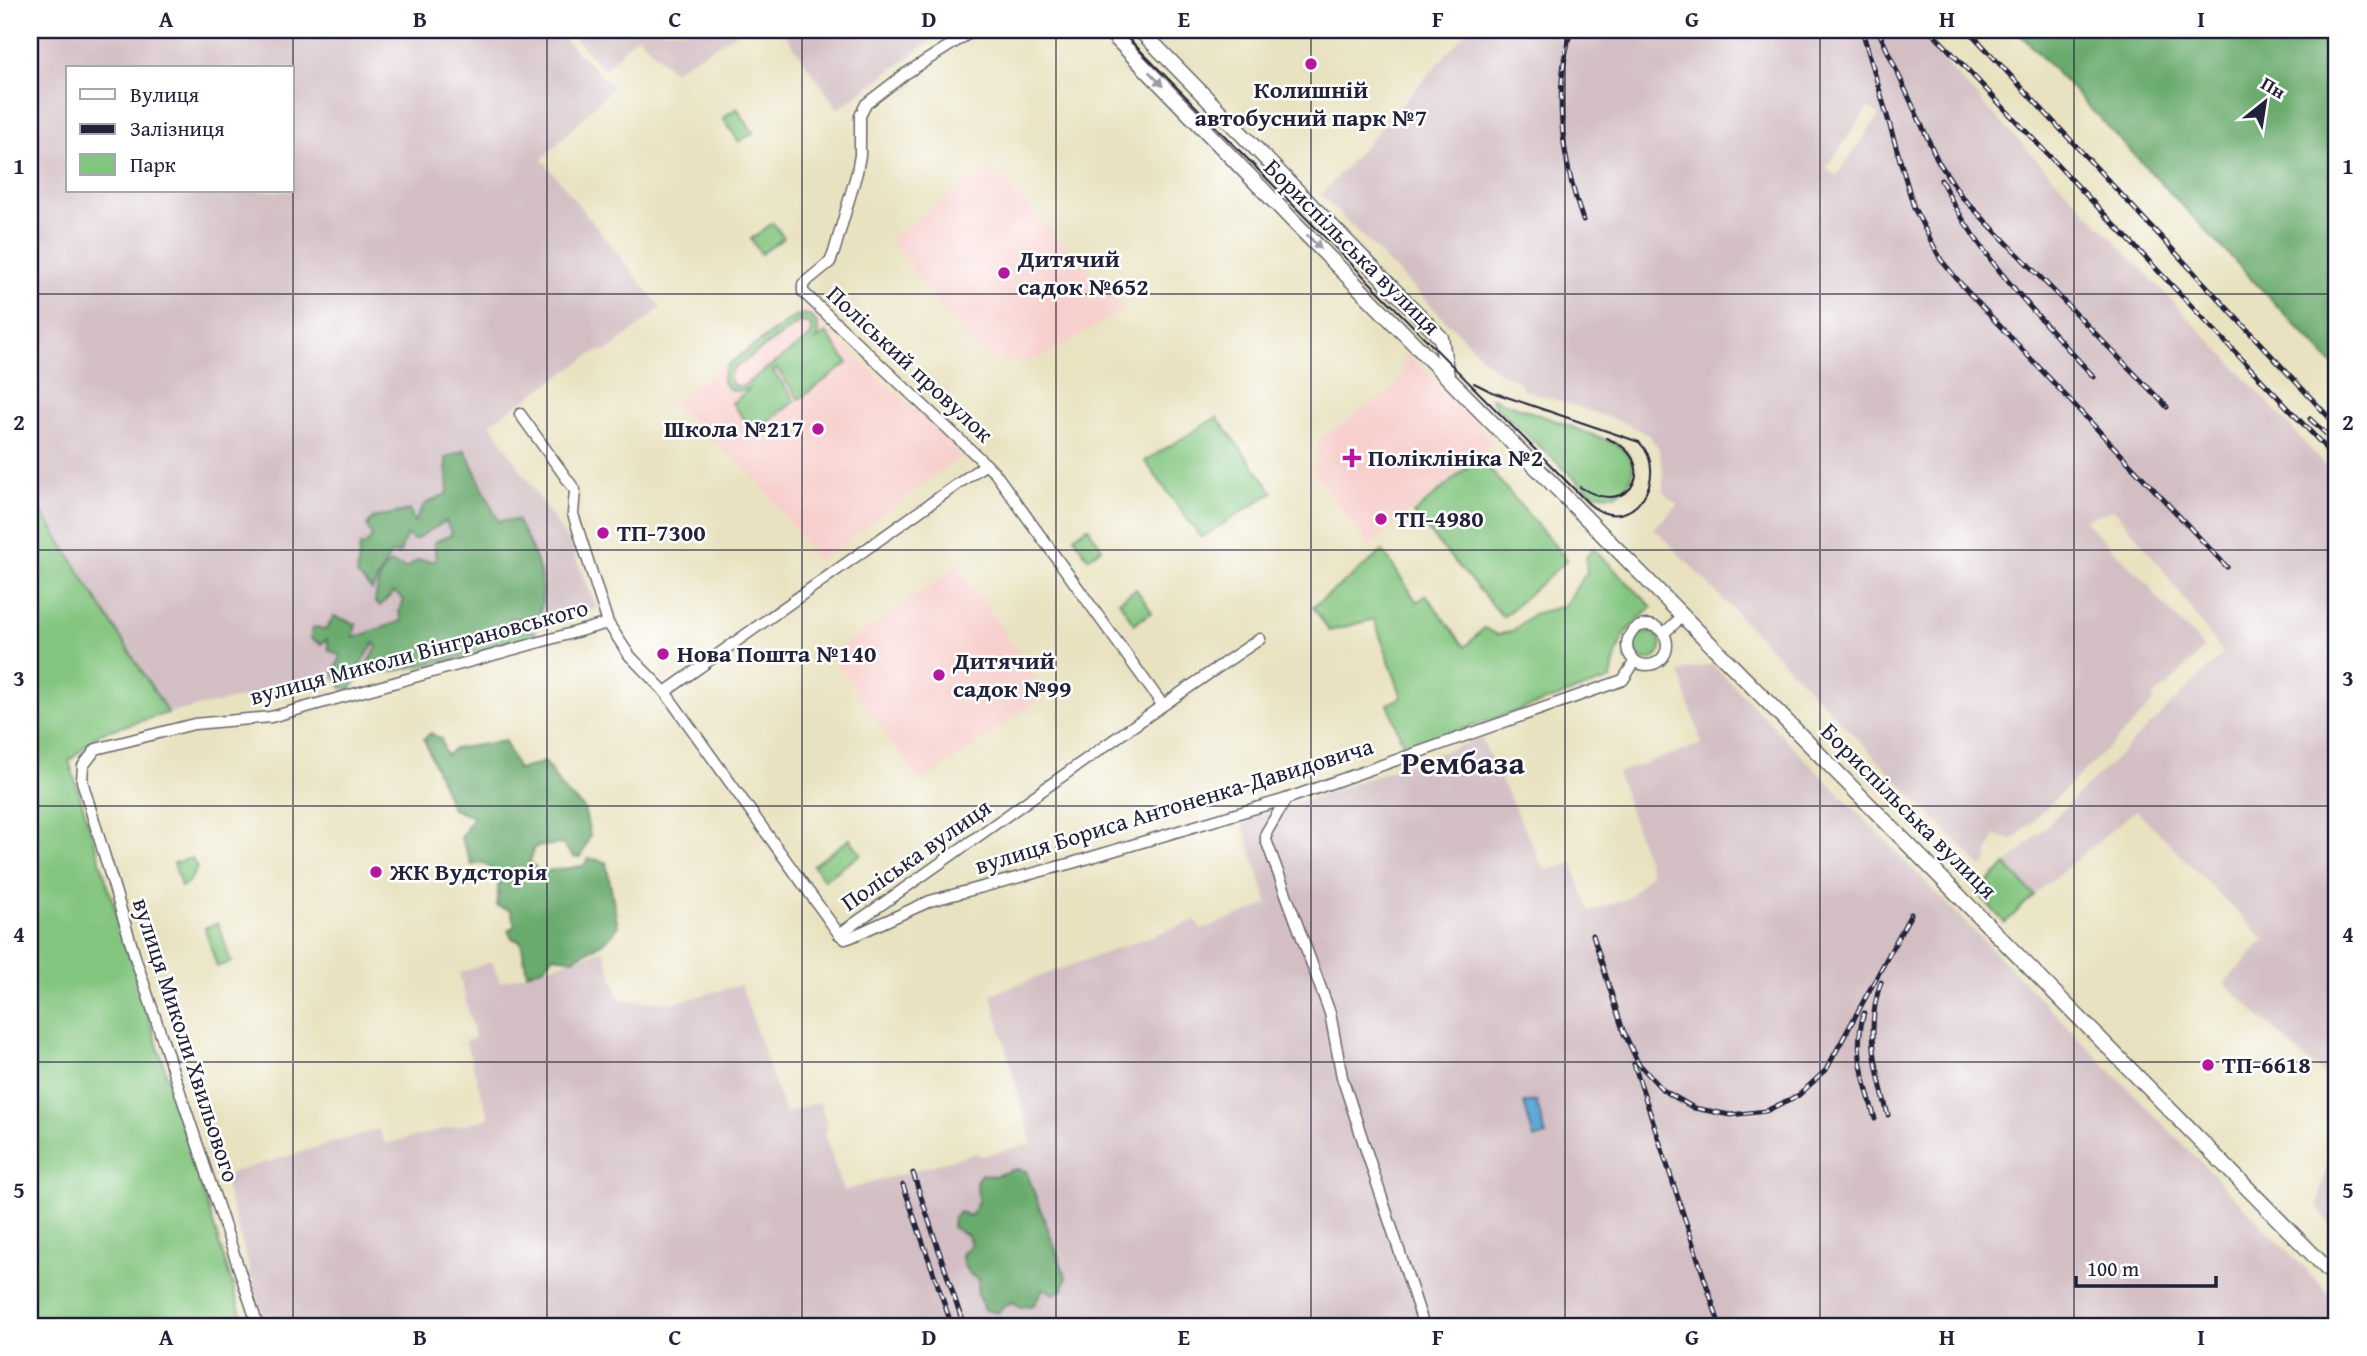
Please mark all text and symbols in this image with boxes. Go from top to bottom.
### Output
text: A [159,2,174,35]
text: B [413,2,427,35]
text: C [668,2,682,35]
text: D [922,2,937,35]
text: E [1178,2,1190,35]
text: F [1432,2,1444,35]
text: G [1685,2,1699,35]
text: H [1939,2,1955,35]
text: I [2197,2,2205,35]
marker: Колишній автобусний парк №7 [1303,56,1319,72]
legend [66,66,294,192]
north arrow [2230,66,2300,136]
text: Пн [2256,69,2291,106]
one-way arrow [1147,70,1164,87]
place label: Колишній автобусний парк №7 [1195,72,1427,135]
text: Вулиця [130,79,200,110]
text: Залізниця [130,113,225,144]
text: 1 [13,149,25,182]
text: Парк [130,149,176,180]
text: 1 [2342,149,2354,182]
street label: Бориспільська вулиця [1256,150,1449,343]
one-way arrow [1306,233,1323,250]
place label: Дитячий садок №652 [1017,241,1149,304]
marker: Дитячий садок №652 [996,265,1012,281]
street label: Поліський провулок [819,277,1002,451]
text: 2 [13,405,25,438]
text: 2 [2342,405,2354,438]
place label: Школа №217 [664,411,804,446]
marker: Школа №217 [810,421,826,437]
place label: Поліклініка №2 [1368,440,1543,475]
marker: Поліклініка №2 [1342,448,1362,468]
place label: ТП-4980 [1395,501,1484,536]
marker: ТП-4980 [1373,511,1389,527]
place label: ТП-7300 [617,515,706,550]
marker: ТП-7300 [595,525,611,541]
street label: вулиця Миколи Вінграновського [246,589,592,714]
place label: Нова Пошта №140 [677,636,876,671]
place label: Дитячий садок №99 [952,643,1071,706]
marker: Нова Пошта №140 [655,646,671,662]
text: 3 [13,661,25,694]
text: 3 [2342,661,2354,694]
marker: Дитячий садок №99 [931,667,947,683]
street label: Бориспільська вулиця [1813,714,2006,907]
street label: вулиця Бориса Антоненка-Давидовича [970,728,1378,883]
district label: Рембаза [1401,739,1526,786]
street label: Поліська вулиця [834,790,998,919]
place label: ЖК Вудсторія [389,854,548,889]
marker: ЖК Вудсторія [368,864,384,880]
street label: вулиця Миколи Хвильового [124,893,249,1187]
text: 4 [13,917,25,950]
text: 4 [2342,917,2354,950]
place label: ТП-6618 [2222,1047,2311,1082]
marker: ТП-6618 [2200,1057,2216,1073]
text: 5 [13,1173,25,1206]
text: 5 [2342,1173,2354,1206]
scale bar [2076,1244,2216,1288]
text: 100 m [2087,1253,2139,1284]
text: A [159,1320,174,1353]
text: B [413,1320,427,1353]
text: C [668,1320,682,1353]
text: D [922,1320,937,1353]
text: E [1178,1320,1190,1353]
text: F [1432,1320,1444,1353]
text: G [1685,1320,1699,1353]
text: H [1939,1320,1955,1353]
text: I [2197,1320,2205,1353]

